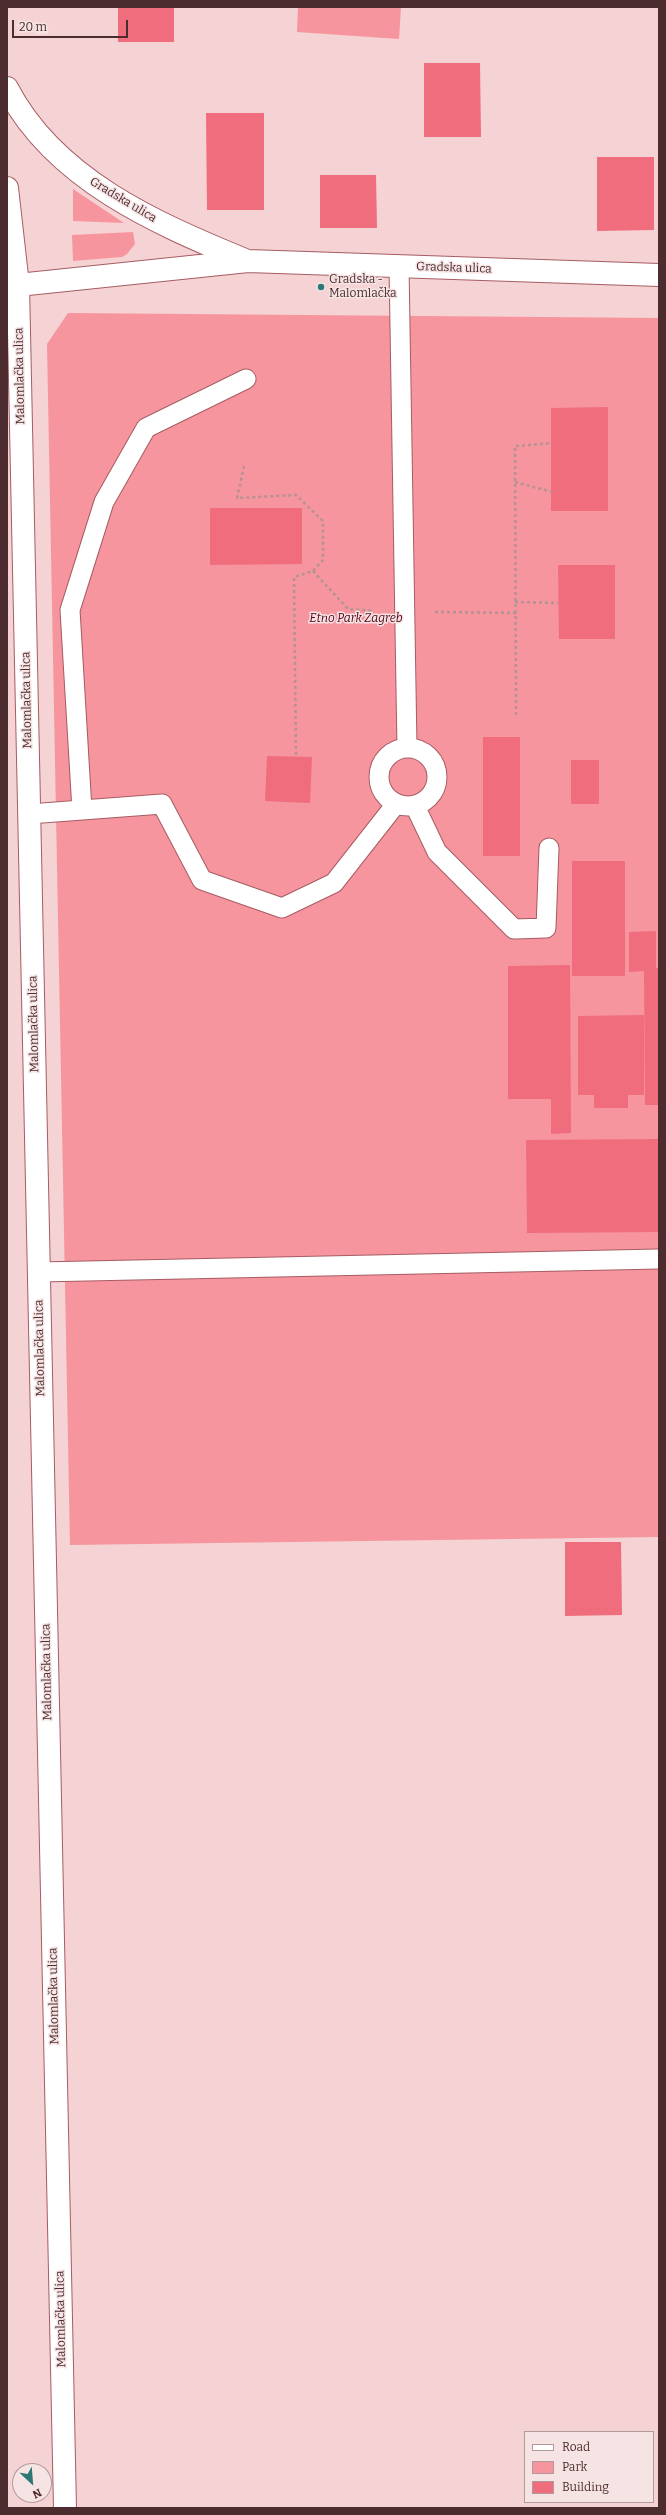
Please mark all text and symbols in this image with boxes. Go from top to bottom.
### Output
scale bar [14,12,130,38]
text: 20 m [19,20,47,34]
street label: Gradska ulica [87,174,159,226]
street label: Gradska ulica [416,259,492,277]
place label: Gradska - Malomlačka [329,273,397,301]
marker: Gradska - Malomlačka [316,282,326,292]
street label: Malomlačka ulica [12,327,28,425]
park label: Etno Park Zagreb [309,612,403,626]
street label: Malomlačka ulica [19,651,35,749]
street label: Malomlačka ulica [26,975,42,1073]
street label: Malomlačka ulica [32,1299,48,1397]
street label: Malomlačka ulica [39,1623,55,1721]
street label: Malomlačka ulica [46,1947,62,2045]
street label: Malomlačka ulica [53,2270,69,2368]
legend [524,2431,654,2503]
text: Road [562,2440,590,2454]
text: Park [562,2460,587,2474]
north arrow [12,2463,52,2503]
text: Building [562,2480,609,2494]
text: N [30,2486,44,2501]

